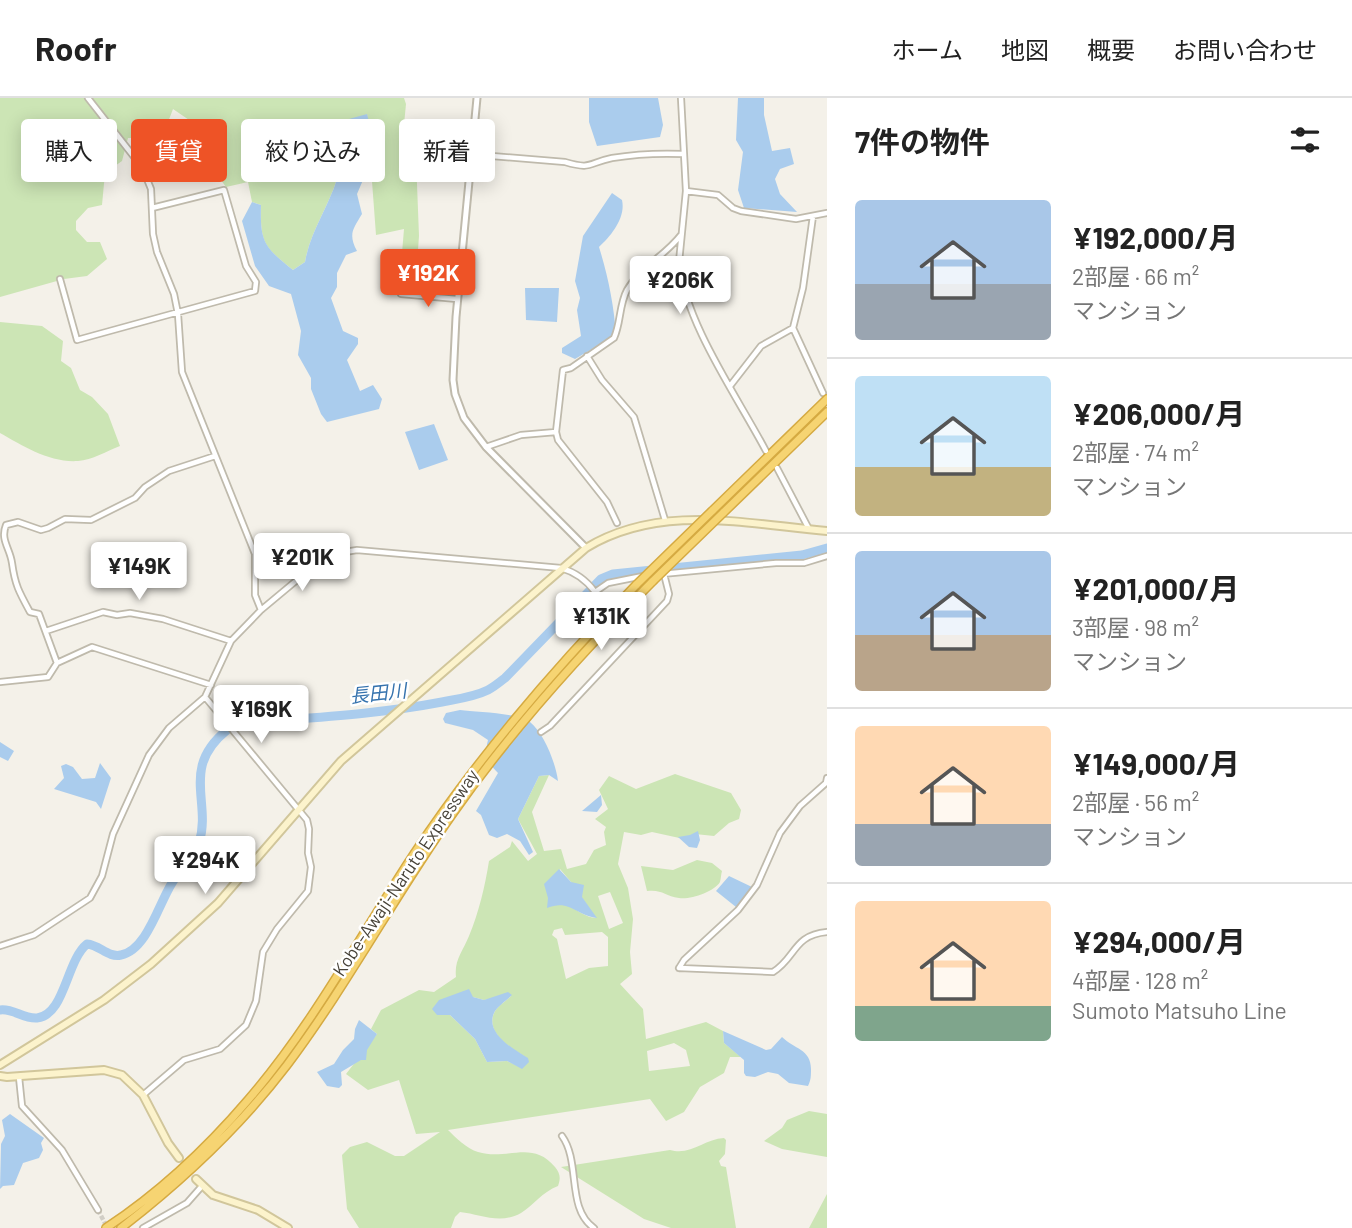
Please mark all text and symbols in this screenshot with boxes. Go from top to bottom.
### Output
text: Roofr [35,28,117,68]
text: ホーム [892,35,963,64]
text: 地図 [1001,35,1049,64]
text: 概要 [1087,35,1135,64]
text: お問い合わせ [1173,35,1317,64]
chip: 購入 [21,119,117,182]
chip: 賃貸 [131,119,227,182]
chip: 絞り込み [241,119,385,182]
chip: 新着 [399,119,495,182]
icon: filters [1286,121,1324,159]
text: 7件の物件 [855,123,990,159]
text: ¥192,000/月 [1072,219,1239,255]
icon: home [911,228,995,312]
pin: ¥192K [379,250,477,309]
pin: ¥206K [631,256,729,316]
text: ¥192K [396,258,460,286]
text: 2部屋 · 66 m² [1072,262,1199,290]
text: ¥206K [646,265,714,293]
text: マンション [1072,296,1187,324]
text: ¥206,000/月 [1072,395,1245,431]
icon: home [911,404,995,488]
text: 2部屋 · 74 m² [1072,438,1199,466]
text: マンション [1072,472,1187,500]
pin: ¥201K [253,533,351,593]
pin: ¥149K [90,542,188,602]
text: ¥201K [270,542,334,570]
text: ¥149K [107,551,171,579]
text: ¥201,000/月 [1072,570,1239,606]
icon: home [911,579,995,663]
pin: ¥131K [552,592,650,652]
text: ¥131K [572,601,630,629]
text: 3部屋 · 98 m² [1072,613,1199,641]
text: マンション [1072,647,1187,675]
water label: 長田川 [348,678,409,707]
pin: ¥169K [212,686,310,745]
text: ¥169K [230,694,292,722]
text: ¥149,000/月 [1072,745,1240,781]
icon: home [911,754,995,838]
street label: Kobe-Awaji-Naruto Expressway [328,765,483,980]
text: 2部屋 · 56 m² [1072,788,1199,816]
text: マンション [1072,822,1187,850]
pin: ¥294K [156,836,254,896]
text: ¥294K [170,845,240,873]
text: ¥294,000/月 [1072,923,1246,959]
icon: home [911,929,995,1013]
text: 4部屋 · 128 m² [1072,966,1208,994]
text: Sumoto Matsuho Line [1072,996,1287,1024]

